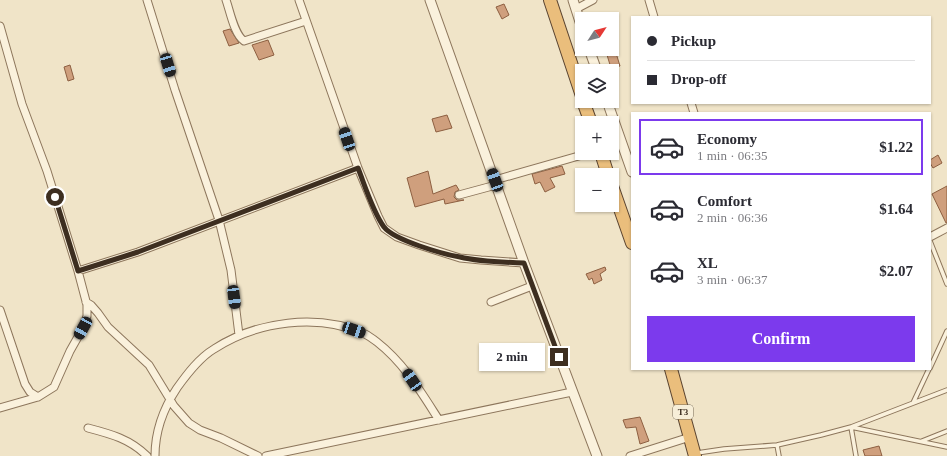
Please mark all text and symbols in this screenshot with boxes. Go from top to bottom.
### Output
north arrow [575,12,619,56]
map controls [575,12,619,212]
text: Pickup [671,33,716,49]
car [159,52,177,78]
button: layers [575,64,619,108]
text: Drop-off [671,71,727,87]
button: + [575,116,619,160]
car [337,126,357,152]
icon: car [649,129,685,165]
text: Economy [697,131,757,147]
text: $1.22 [879,139,913,155]
text: 1 min · 06:35 [697,148,767,163]
car [485,167,505,193]
button: − [575,168,619,212]
route start [46,188,64,206]
icon: car [649,191,685,227]
text: Comfort [697,193,752,209]
text: $1.64 [879,201,913,217]
text: 2 min · 06:36 [697,210,767,225]
icon: car [649,253,685,289]
text: XL [697,255,718,271]
text: $2.07 [879,263,913,279]
text: 3 min · 06:37 [697,272,767,287]
car [227,284,241,310]
car [72,315,94,341]
button: Confirm [647,316,915,362]
car [341,320,367,340]
callout: 2 min [479,343,545,371]
route end [550,348,568,366]
text: 2 min [496,349,528,364]
car [400,367,424,393]
road number: T3 [673,405,693,419]

